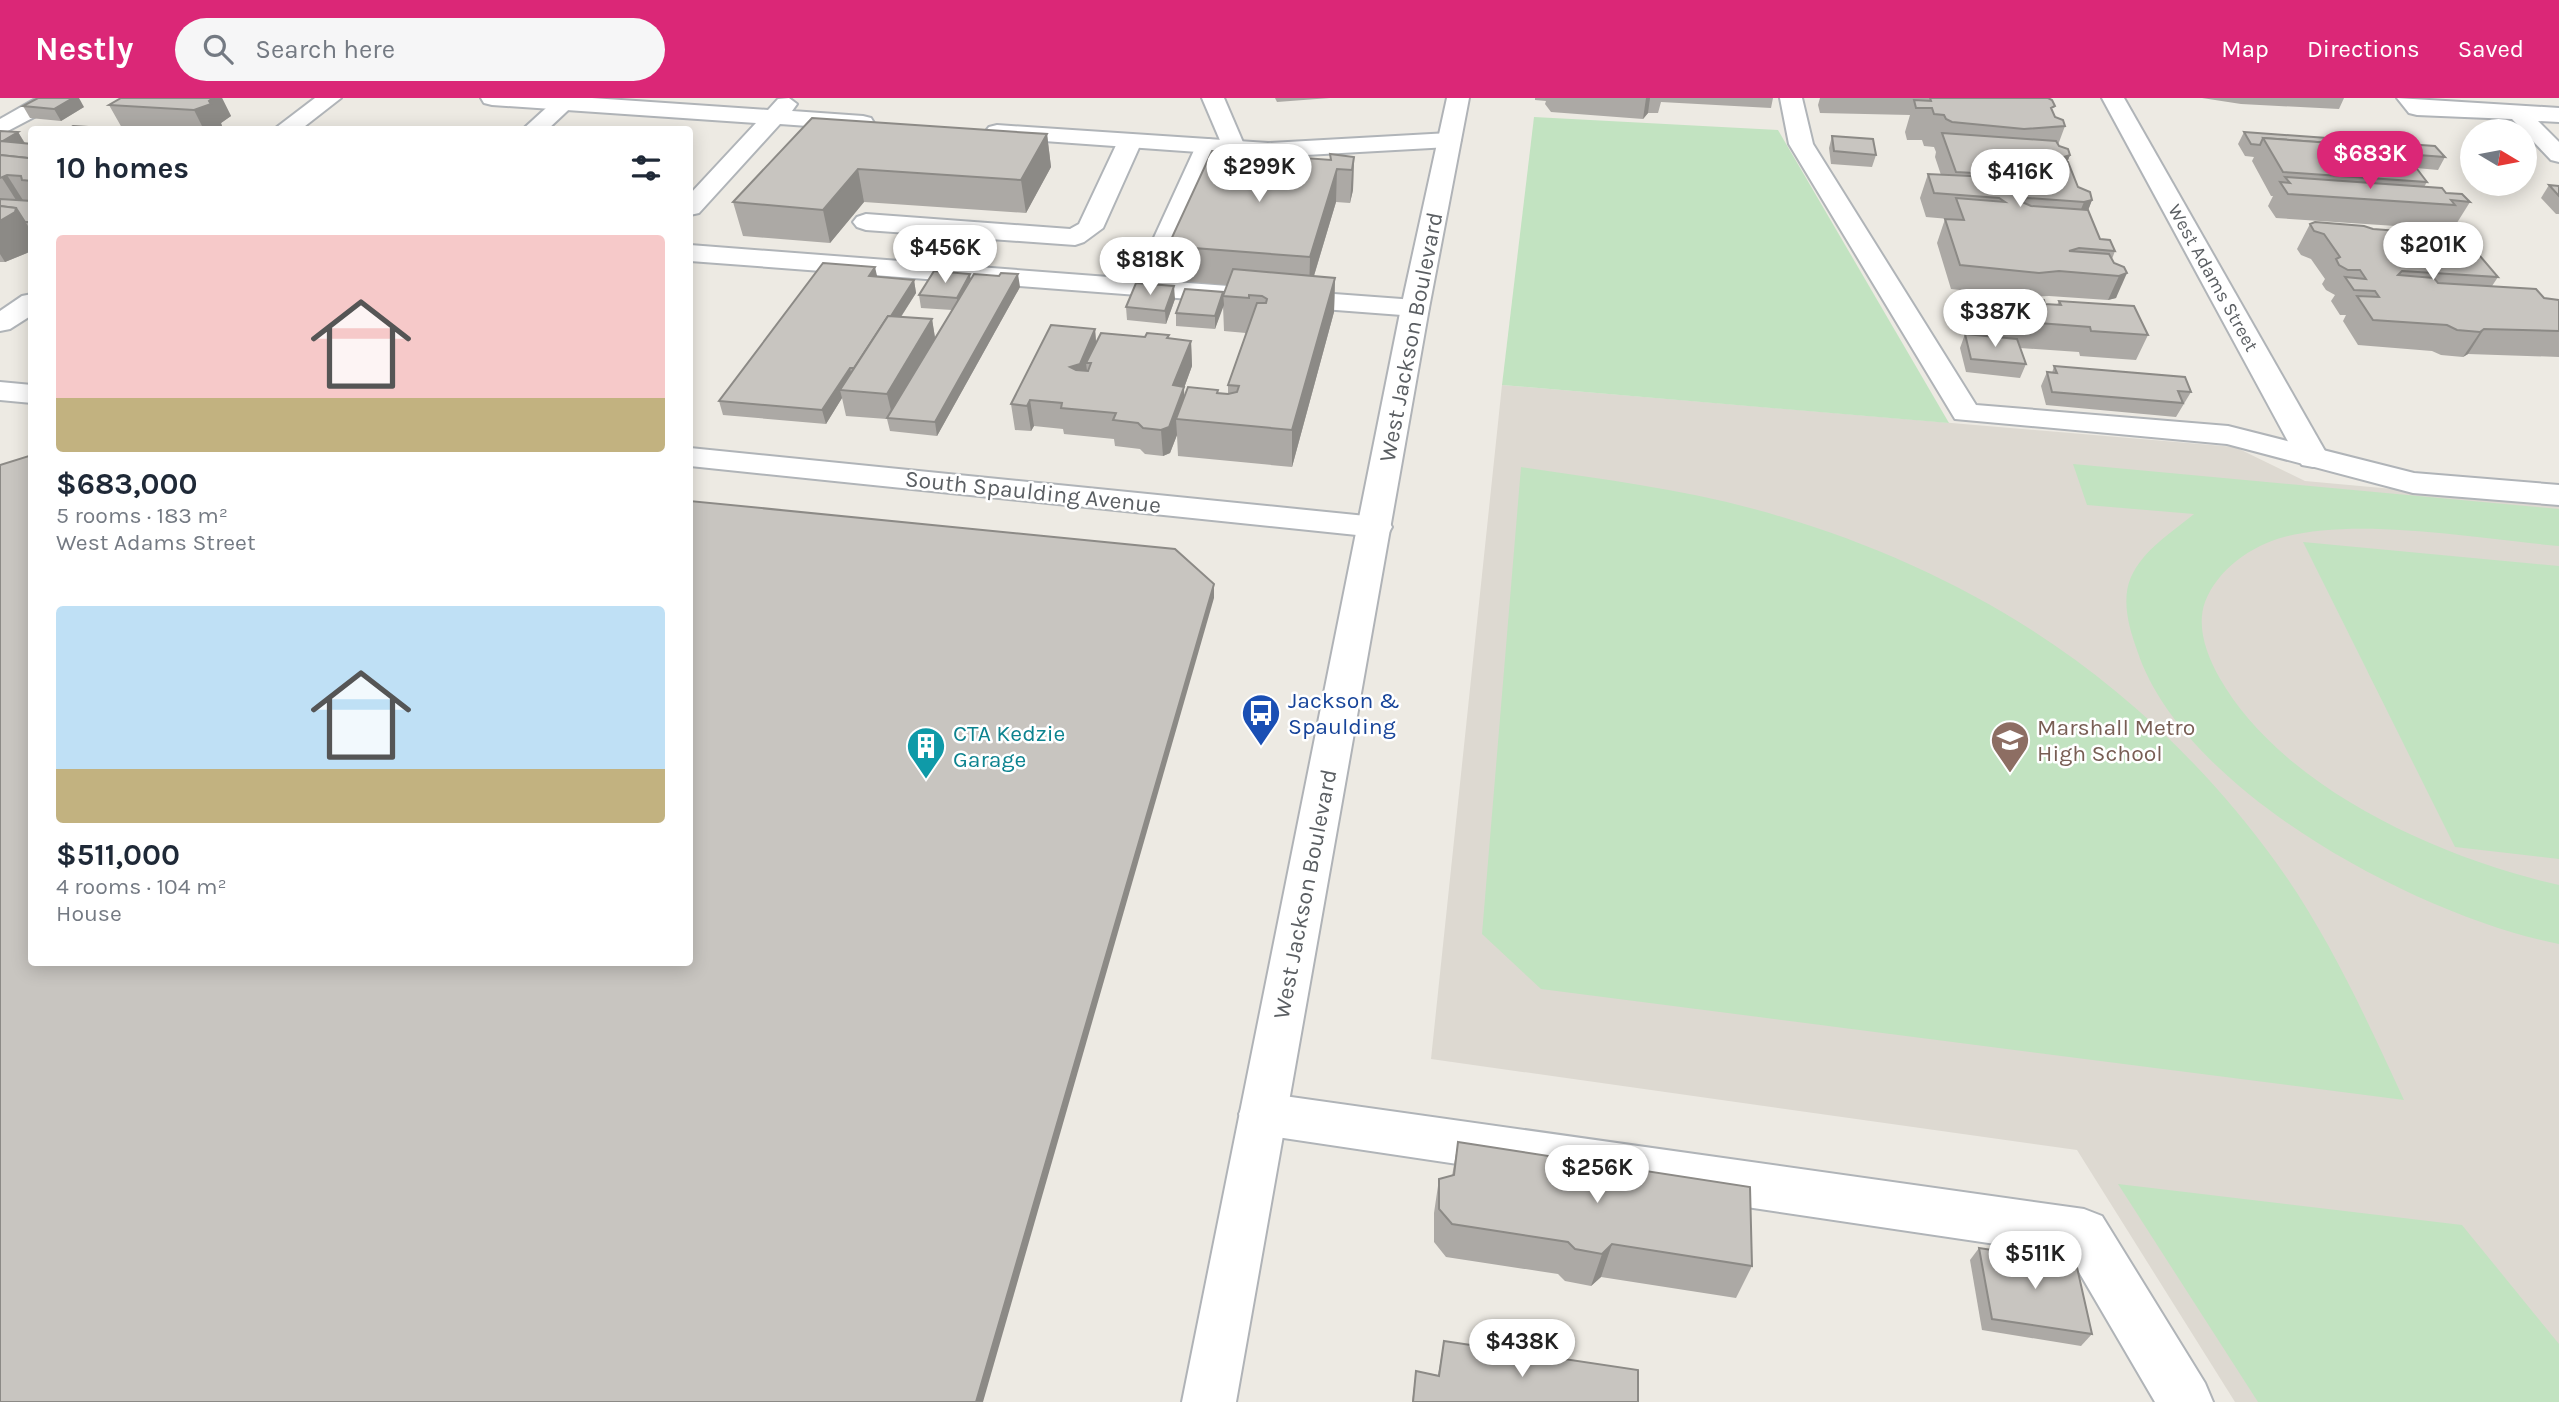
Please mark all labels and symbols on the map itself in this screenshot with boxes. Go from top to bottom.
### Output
north arrow [2460,119,2538,196]
pin: $683K [2321,132,2419,191]
pin: $299K [1210,144,1308,204]
pin: $416K [1971,150,2069,209]
street label: West Adams Street [2163,201,2263,355]
street label: West Jackson Boulevard [1374,210,1448,464]
pin: $201K [2384,222,2482,282]
pin: $456K [896,226,994,285]
pin: $818K [1101,238,1199,297]
pin: $387K [1946,289,2044,349]
street label: South Spaulding Avenue [904,465,1162,519]
place label: Jackson & Spaulding [1288,687,1400,740]
bus stop icon: Jackson & Spaulding [1240,692,1282,747]
place label: Marshall Metro High School [2037,714,2195,767]
school or university icon: Marshall Metro High School [1989,719,2031,774]
place label: CTA Kedzie Garage [953,720,1065,773]
building icon: CTA Kedzie Garage [905,725,947,780]
street label: West Jackson Boulevard [1268,767,1342,1021]
pin: $256K [1548,1146,1646,1205]
pin: $511K [1986,1232,2084,1291]
pin: $438K [1473,1320,1571,1379]

